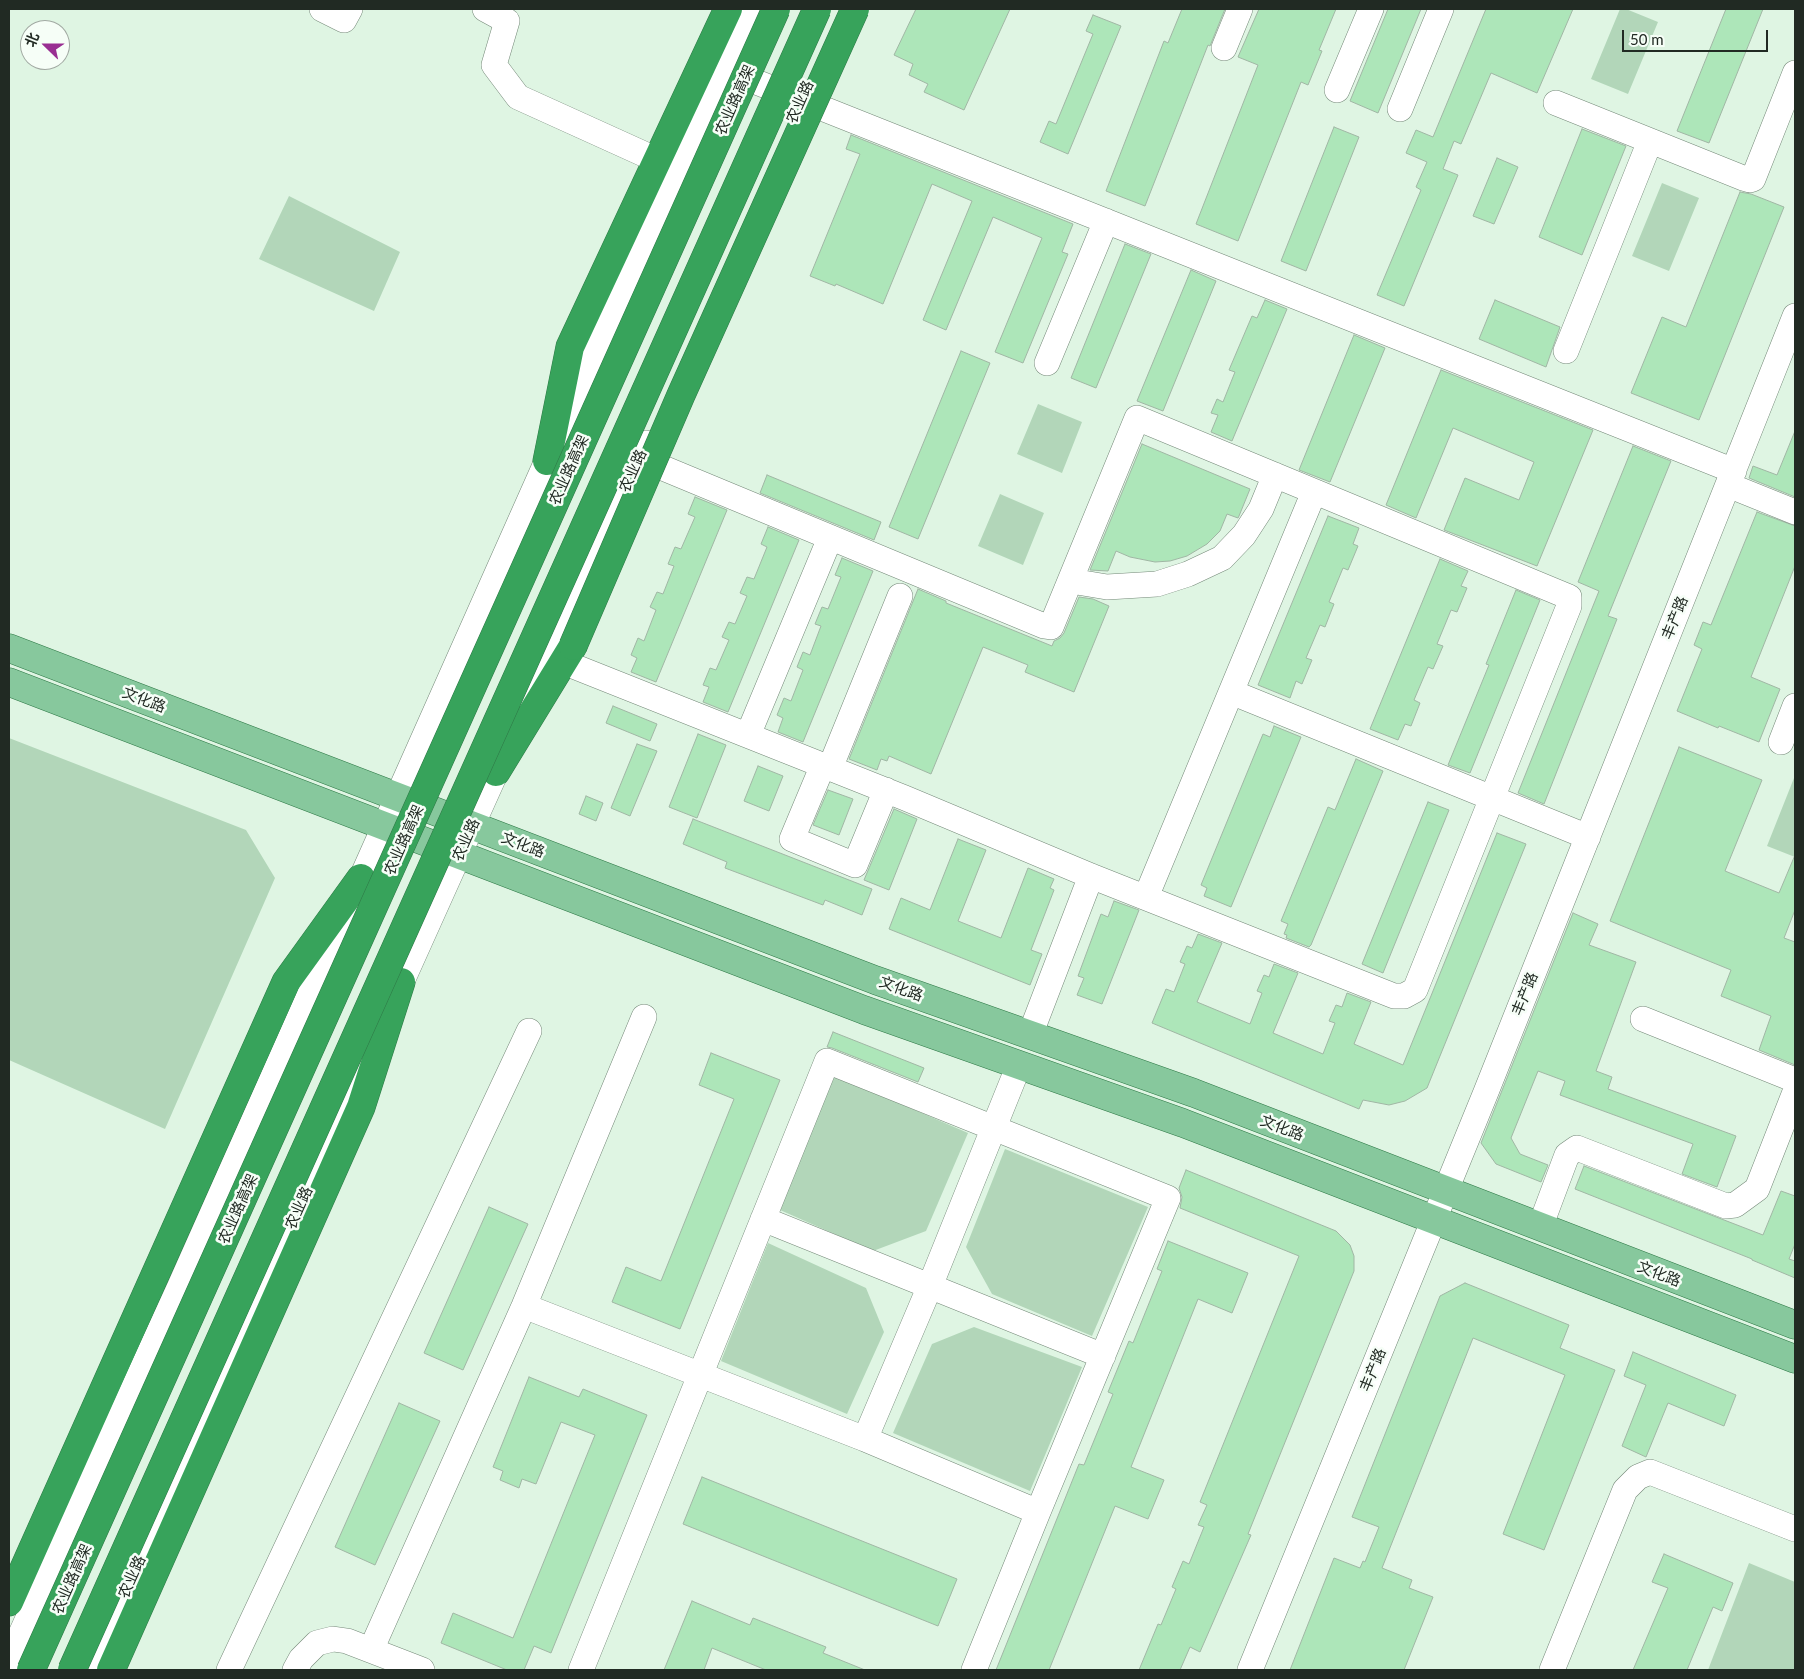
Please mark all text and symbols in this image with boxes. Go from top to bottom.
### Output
north arrow [20,20,70,70]
scale bar [1624,20,1770,52]
text: 北 [21,30,42,49]
text: 50 m [1630,30,1664,48]
street label: 农业路高架 [712,62,758,138]
street label: 农业路 [783,78,817,126]
street label: 农业路高架 [546,432,592,508]
street label: 农业路 [616,447,650,495]
street label: 丰产路 [1658,594,1692,642]
street label: 文化路 [120,684,168,716]
street label: 农业路高架 [381,802,427,878]
street label: 农业路 [449,816,483,864]
street label: 文化路 [499,829,547,861]
street label: 丰产路 [1508,970,1542,1018]
street label: 文化路 [877,973,925,1005]
street label: 文化路 [1258,1112,1306,1144]
street label: 农业路高架 [215,1171,261,1247]
street label: 农业路 [282,1184,316,1232]
street label: 文化路 [1635,1258,1683,1290]
street label: 丰产路 [1356,1346,1390,1394]
street label: 农业路高架 [49,1541,95,1617]
street label: 农业路 [115,1553,149,1601]

